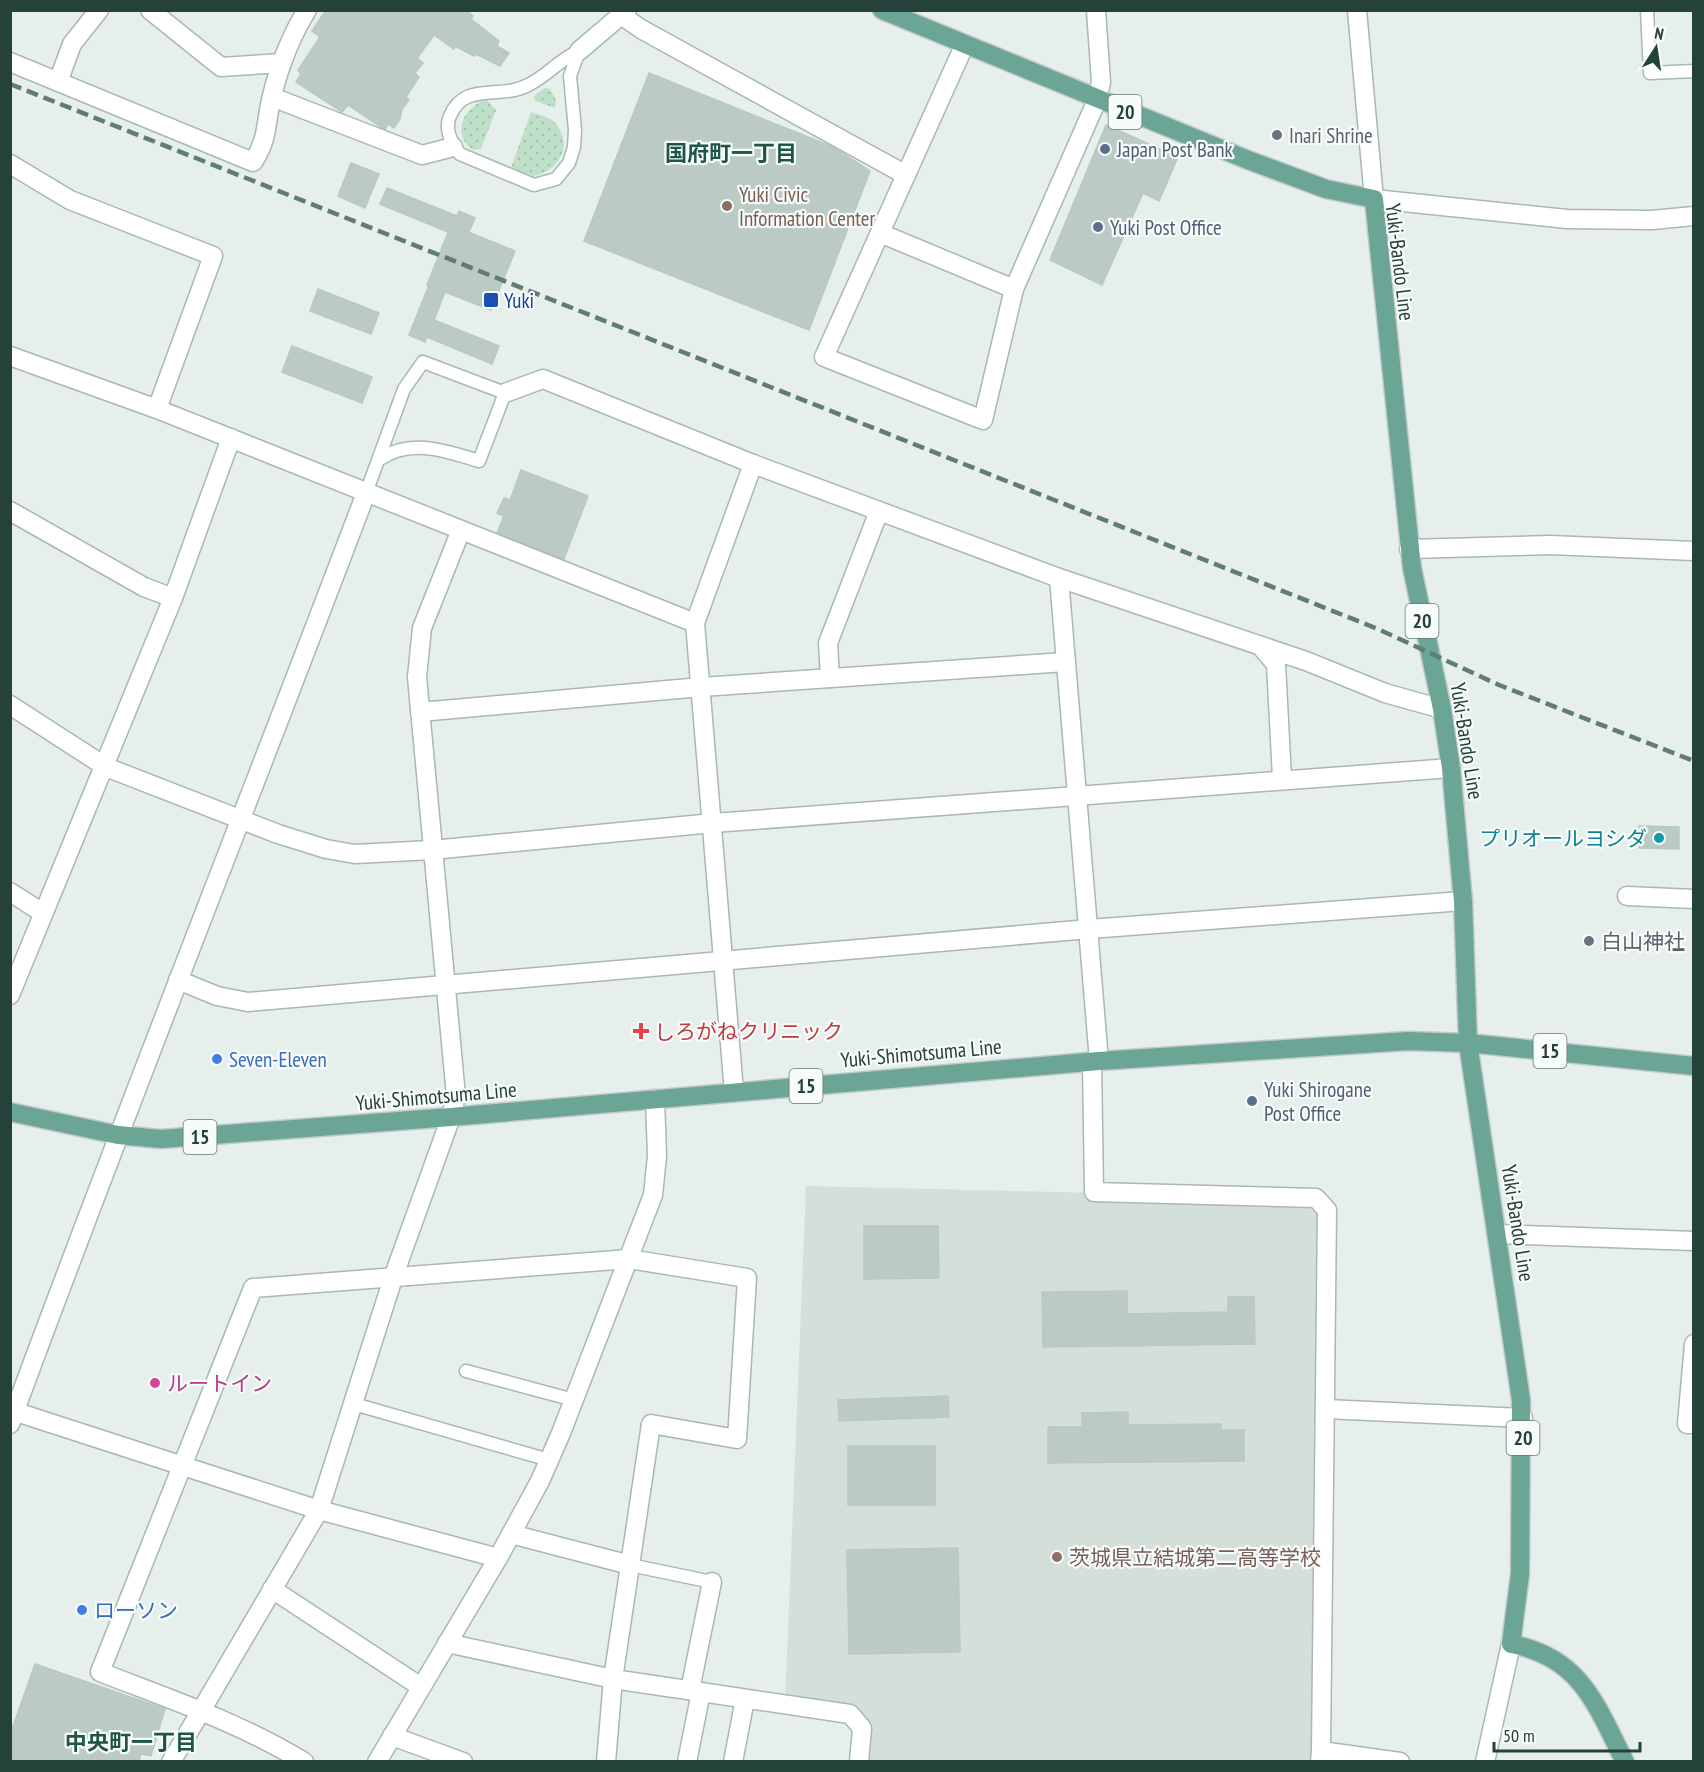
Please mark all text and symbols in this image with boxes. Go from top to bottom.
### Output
north arrow [1626,18,1686,78]
text: N [1653,23,1665,44]
road number: 20 [1108,95,1142,129]
place label: Inari Shrine [1289,122,1373,149]
marker: Inari Shrine [1270,128,1284,142]
place label: Japan Post Bank [1116,136,1233,163]
district label: 国府町一丁目 [665,139,797,167]
marker: Japan Post Bank [1098,142,1112,156]
place label: Yuki Civic Information Center [739,181,876,232]
marker: Yuki Civic Information Center [720,199,734,213]
street label: Yuki-Bando Line [1379,202,1421,322]
place label: Yuki Post Office [1110,214,1222,241]
marker: Yuki Post Office [1091,220,1105,234]
place label: Yuki [504,287,534,314]
marker: Yuki [482,291,500,309]
road number: 20 [1406,604,1438,638]
street label: Yuki-Bando Line [1444,681,1490,801]
place label: プリオールヨシダ [1479,825,1647,852]
marker: プリオールヨシダ [1652,831,1666,845]
place label: 白山神社 [1601,928,1685,955]
marker: 白山神社 [1582,934,1596,948]
place label: しろがねクリニック [654,1018,843,1045]
marker: しろがねクリニック [632,1022,650,1040]
street label: Yuki-Shimotsuma Line [839,1033,1003,1073]
road number: 15 [1534,1034,1566,1068]
place label: Seven-Eleven [229,1046,327,1073]
marker: Seven-Eleven [210,1052,224,1066]
road number: 15 [790,1069,822,1103]
street label: Yuki-Shimotsuma Line [354,1076,518,1116]
place label: Yuki Shirogane Post Office [1264,1076,1372,1127]
marker: Yuki Shirogane Post Office [1245,1094,1259,1108]
road number: 15 [184,1120,216,1154]
street label: Yuki-Bando Line [1495,1163,1541,1283]
place label: ルートイン [167,1370,272,1397]
marker: ルートイン [148,1376,162,1390]
road number: 20 [1506,1421,1540,1455]
place label: 茨城県立結城第二高等学校 [1069,1544,1321,1571]
marker: 茨城県立結城第二高等学校 [1050,1550,1064,1564]
place label: ローソン [94,1597,178,1624]
marker: ローソン [75,1603,89,1617]
scale bar [1494,1715,1640,1753]
text: 50 m [1503,1724,1535,1747]
district label: 中央町一丁目 [65,1728,197,1756]

